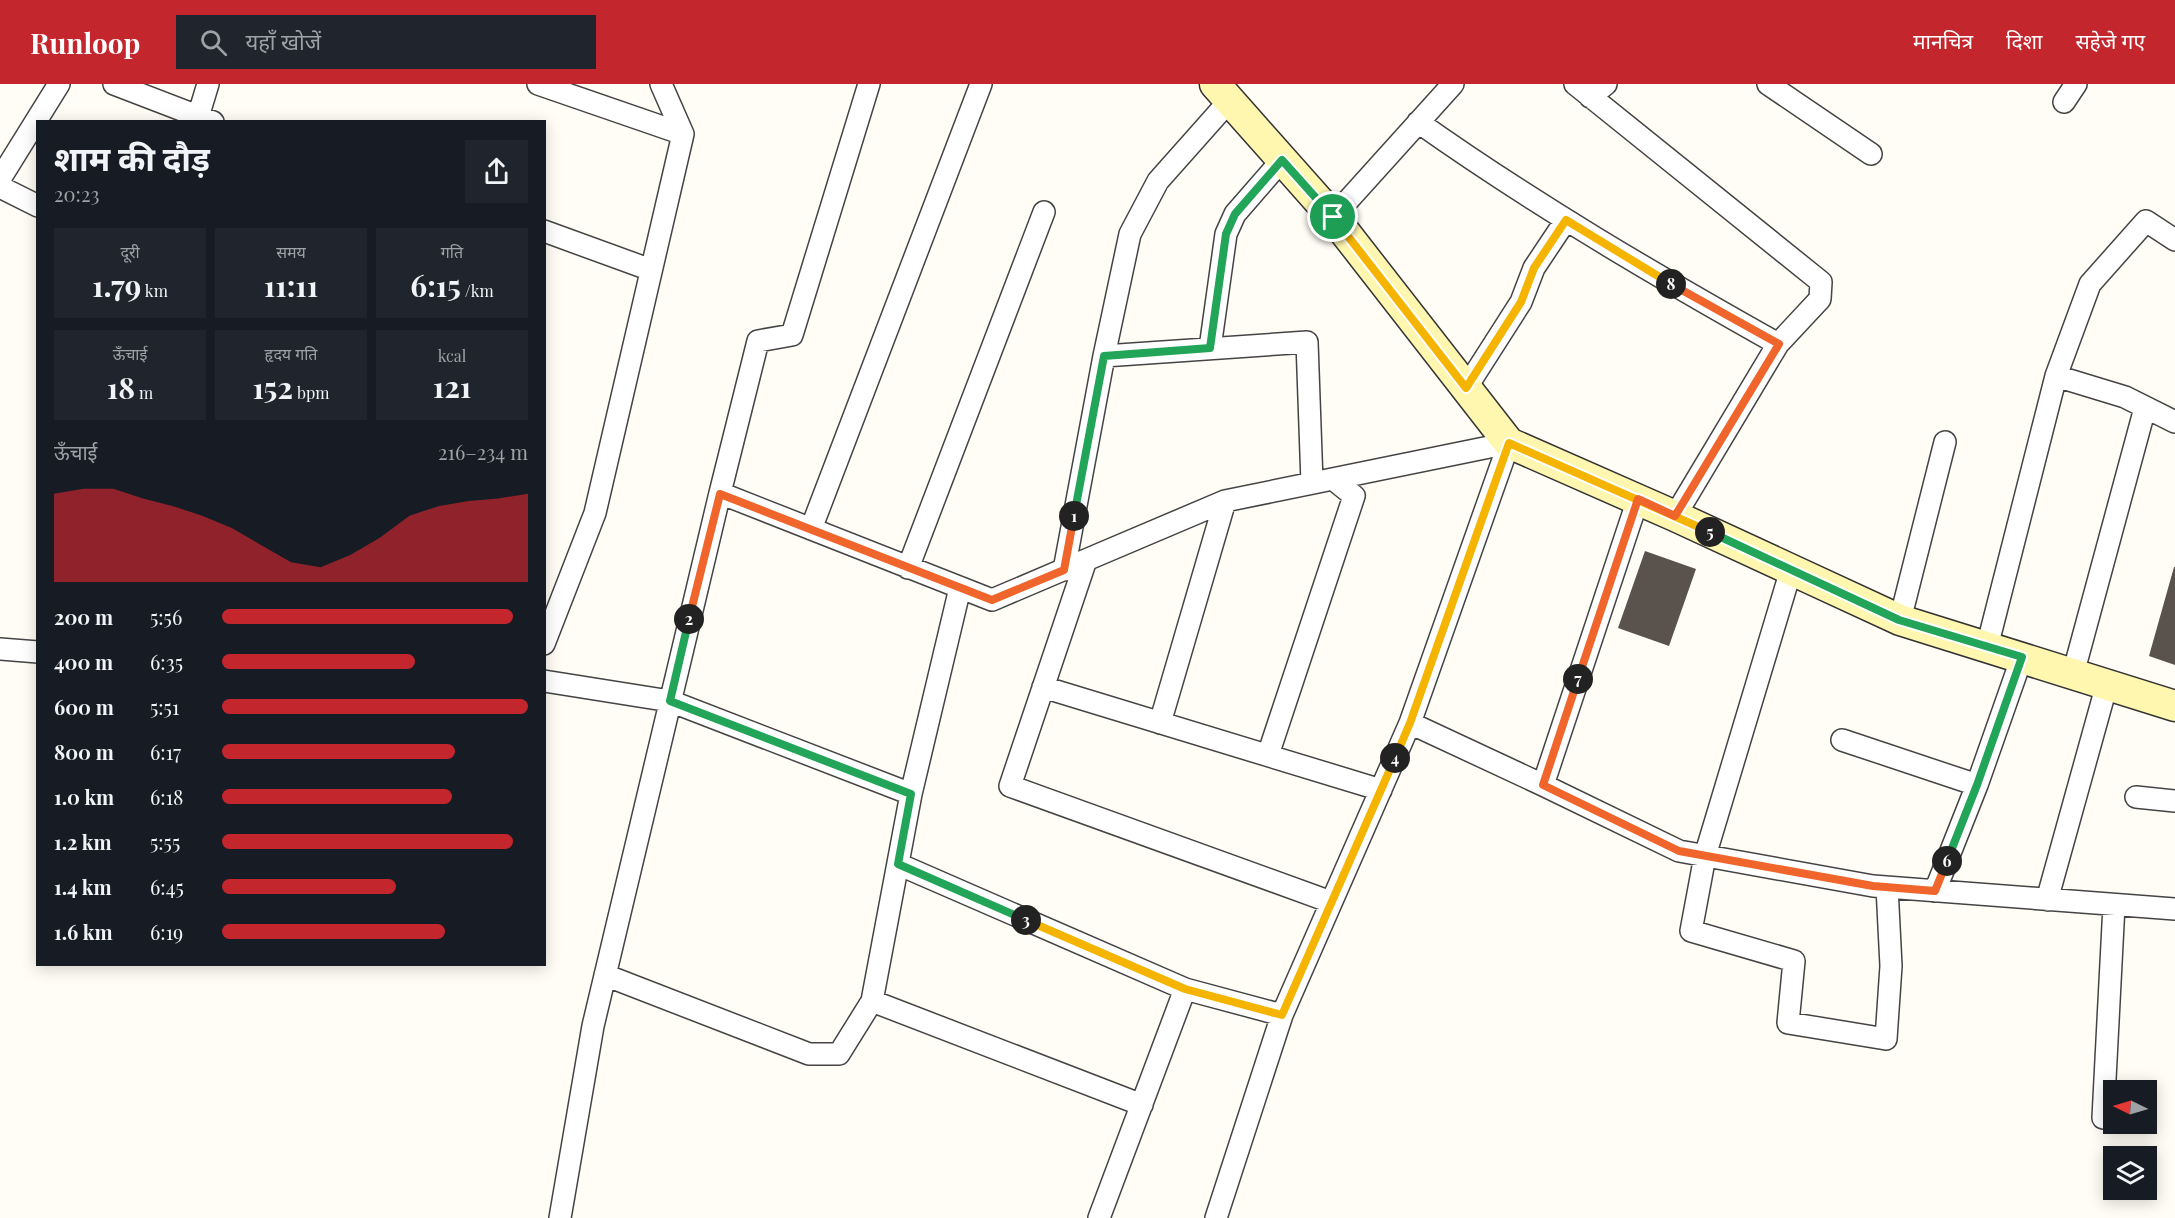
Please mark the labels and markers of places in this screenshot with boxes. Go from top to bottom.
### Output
pin [1307,191,1358,242]
pin: 8 [1656,269,1686,299]
pin: 1 [1059,501,1089,531]
pin: 5 [1695,517,1725,547]
pin: 2 [674,604,704,634]
pin: 7 [1563,664,1593,694]
pin: 4 [1380,743,1410,773]
pin: 6 [1932,846,1962,876]
pin: 3 [1011,905,1041,935]

